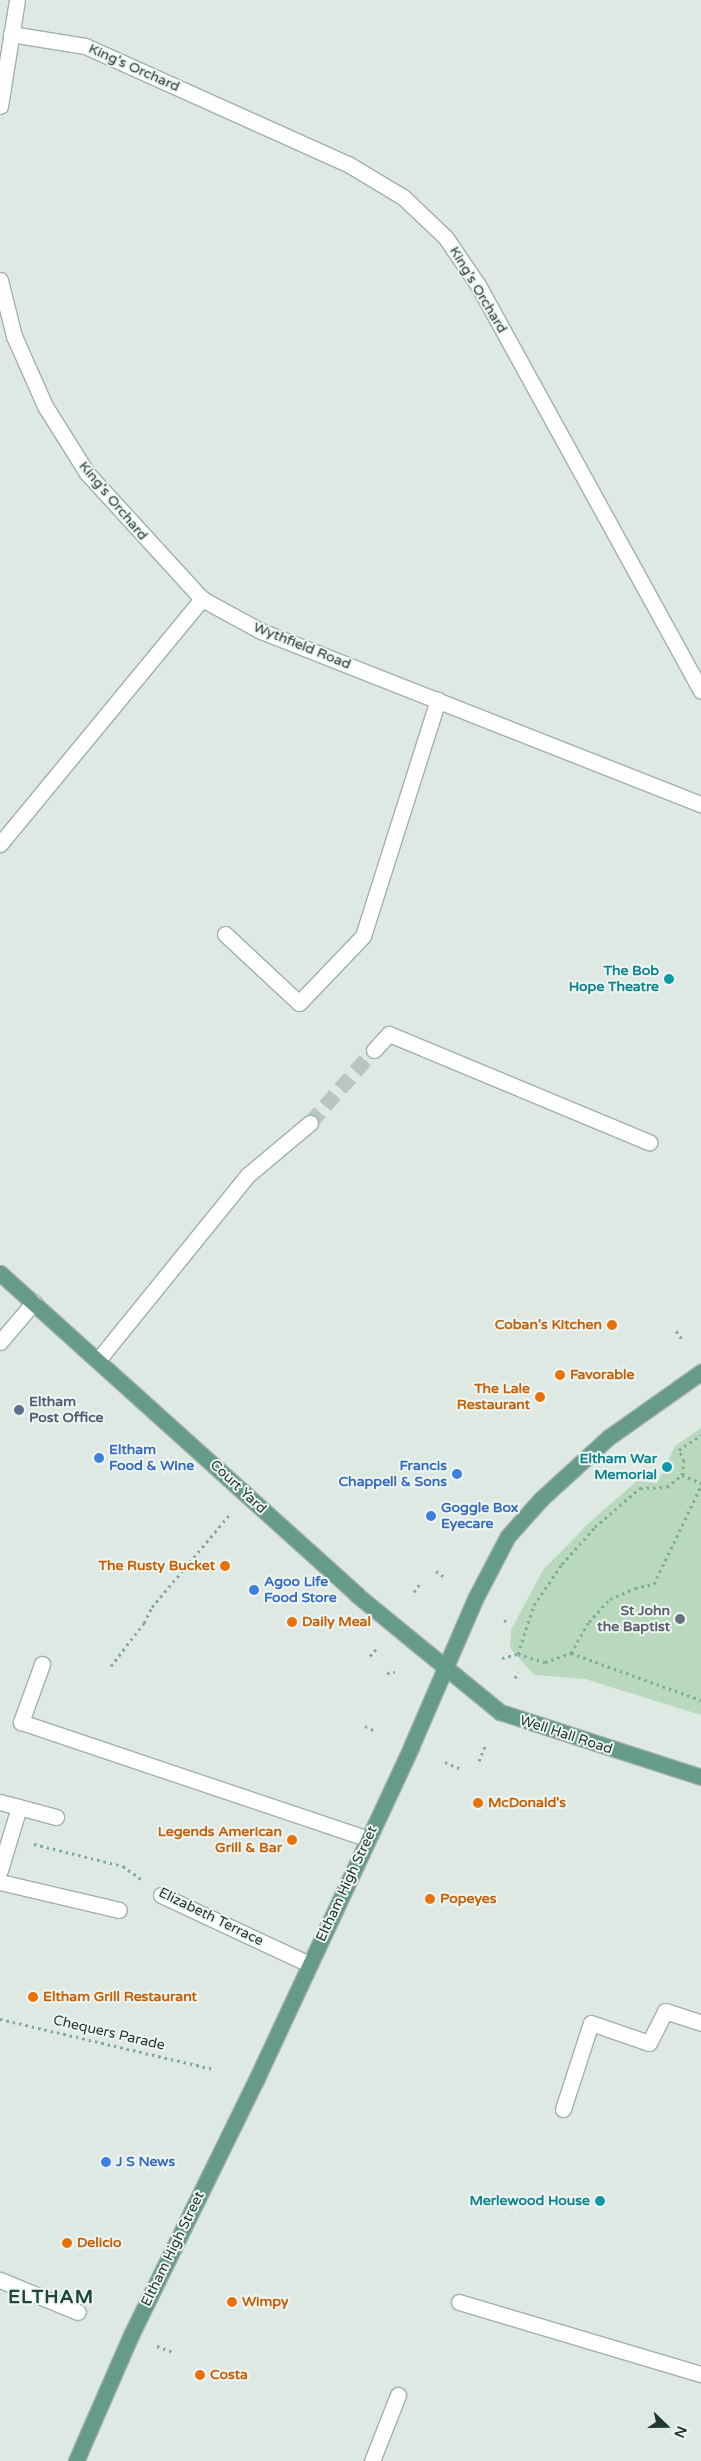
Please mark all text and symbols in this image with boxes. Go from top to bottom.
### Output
street label: King's Orchard [86,40,182,96]
street label: King's Orchard [446,244,510,336]
street label: King's Orchard [75,458,151,544]
street label: Wythfield Road [251,619,353,673]
place label: The Bob Hope Theatre [569,963,659,996]
marker: The Bob Hope Theatre [663,973,675,985]
place label: Coban's Kitchen [495,1317,602,1333]
marker: Coban's Kitchen [606,1319,618,1331]
place label: Favorable [570,1367,634,1383]
marker: Favorable [554,1369,566,1381]
place label: The Lale Restaurant [457,1381,530,1414]
marker: The Lale Restaurant [534,1391,546,1403]
place label: Eltham Post Office [29,1394,104,1426]
marker: Eltham Post Office [13,1404,25,1416]
place label: Eltham Food & Wine [109,1442,194,1474]
place label: Eltham War Memorial [580,1451,657,1484]
marker: Eltham Food & Wine [93,1452,105,1464]
street label: Court Yard [206,1457,270,1517]
place label: Francis Chappell & Sons [338,1458,447,1490]
marker: Eltham War Memorial [661,1461,673,1473]
marker: Francis Chappell & Sons [451,1468,463,1480]
place label: Goggle Box Eyecare [441,1500,518,1532]
marker: Goggle Box Eyecare [425,1510,437,1522]
place label: The Rusty Bucket [99,1558,215,1574]
marker: The Rusty Bucket [219,1560,231,1572]
place label: Agoo Life Food Store [264,1574,337,1606]
marker: Agoo Life Food Store [248,1584,260,1596]
place label: St John the Baptist [597,1603,670,1635]
marker: St John the Baptist [674,1613,686,1625]
place label: Daily Meal [302,1614,371,1630]
marker: Daily Meal [286,1616,298,1628]
street label: Well Hall Road [518,1712,614,1758]
place label: McDonald's [488,1795,566,1811]
marker: McDonald's [472,1797,484,1809]
place label: Legends American Grill & Bar [158,1824,282,1856]
street label: Eltham High Street [313,1824,381,1944]
marker: Legends American Grill & Bar [286,1834,298,1846]
street label: Elizabeth Terrace [156,1884,266,1950]
place label: Popeyes [440,1891,496,1907]
marker: Popeyes [424,1893,436,1905]
place label: Eltham Grill Restaurant [43,1989,197,2005]
marker: Eltham Grill Restaurant [27,1991,39,2003]
street label: Chequers Parade [52,2012,166,2054]
place label: J S News [116,2154,175,2170]
marker: J S News [100,2156,112,2168]
street label: Eltham High Street [138,2189,208,2309]
place label: Merlewood House [470,2193,590,2209]
marker: Merlewood House [594,2195,606,2207]
place label: Delicio [77,2235,122,2251]
marker: Delicio [61,2237,73,2249]
district label: ELTHAM [7,2287,95,2309]
place label: Wimpy [242,2294,289,2310]
marker: Wimpy [226,2296,238,2308]
place label: Costa [210,2367,248,2383]
marker: Costa [194,2369,206,2381]
north arrow [641,2401,691,2451]
text: N [670,2423,690,2440]

